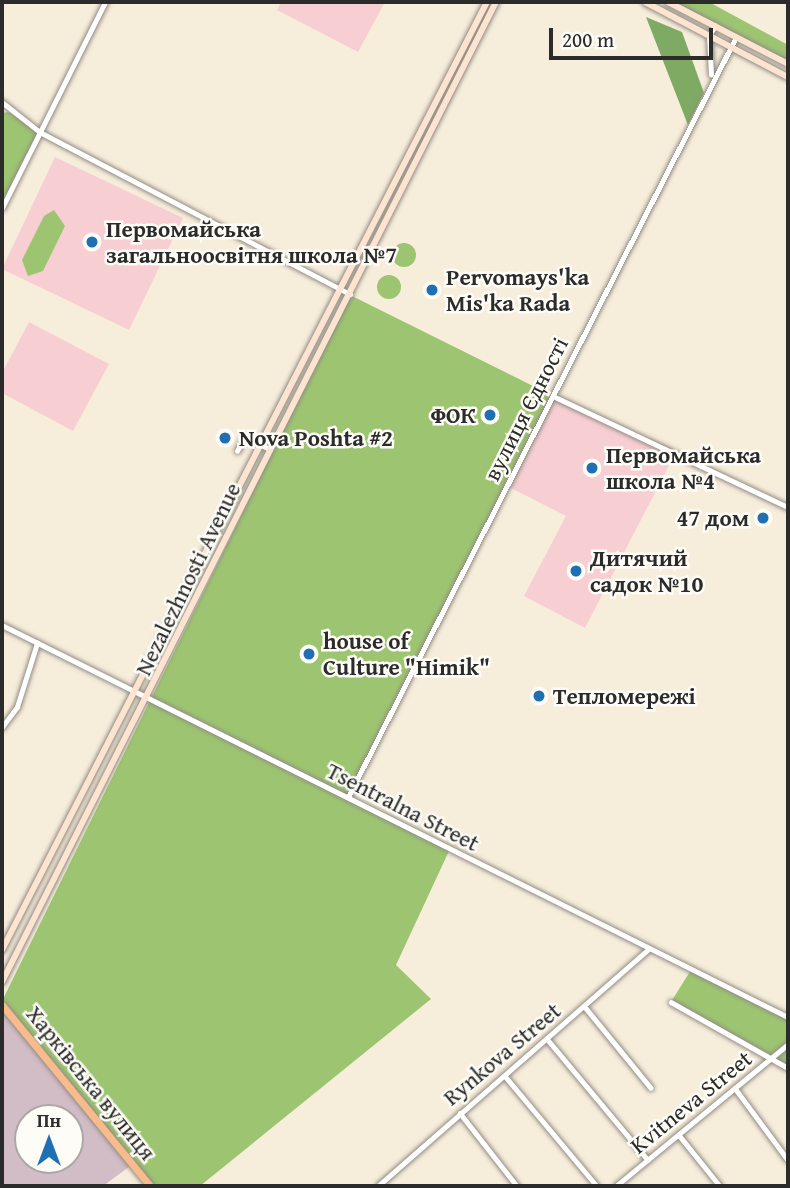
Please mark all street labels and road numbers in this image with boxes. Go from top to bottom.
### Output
street label: вулиця Єдності [478,333,574,485]
street label: Nezalezhnosti Avenue [129,478,247,680]
street label: Tsentralna Street [322,757,484,857]
street label: Rynkova Street [438,997,566,1111]
street label: Харківська вулиця [20,1000,162,1166]
street label: Kvitneva Street [625,1045,757,1159]

